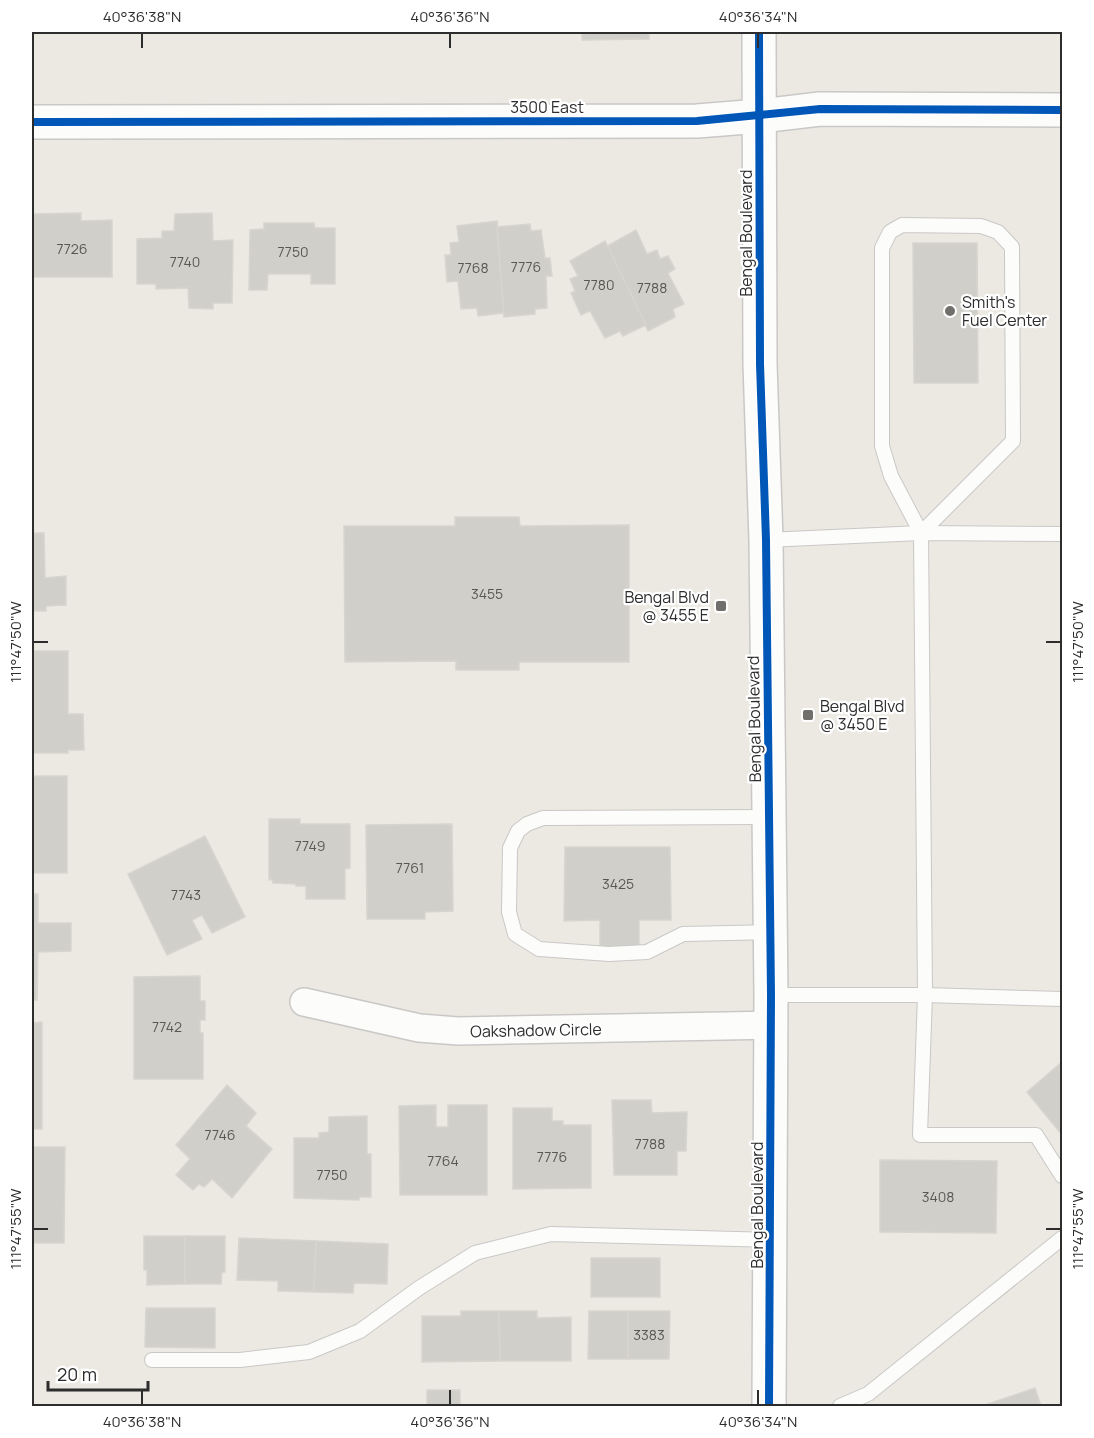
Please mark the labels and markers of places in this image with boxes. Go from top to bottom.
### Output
place label: Smith's Fuel Center [962,291,1047,331]
marker: Smith's Fuel Center [943,304,957,318]
place label: Bengal Blvd @ 3455 E [624,586,709,626]
marker: Bengal Blvd @ 3455 E [714,599,728,613]
place label: Bengal Blvd @ 3450 E [820,695,905,735]
marker: Bengal Blvd @ 3450 E [801,708,815,722]

